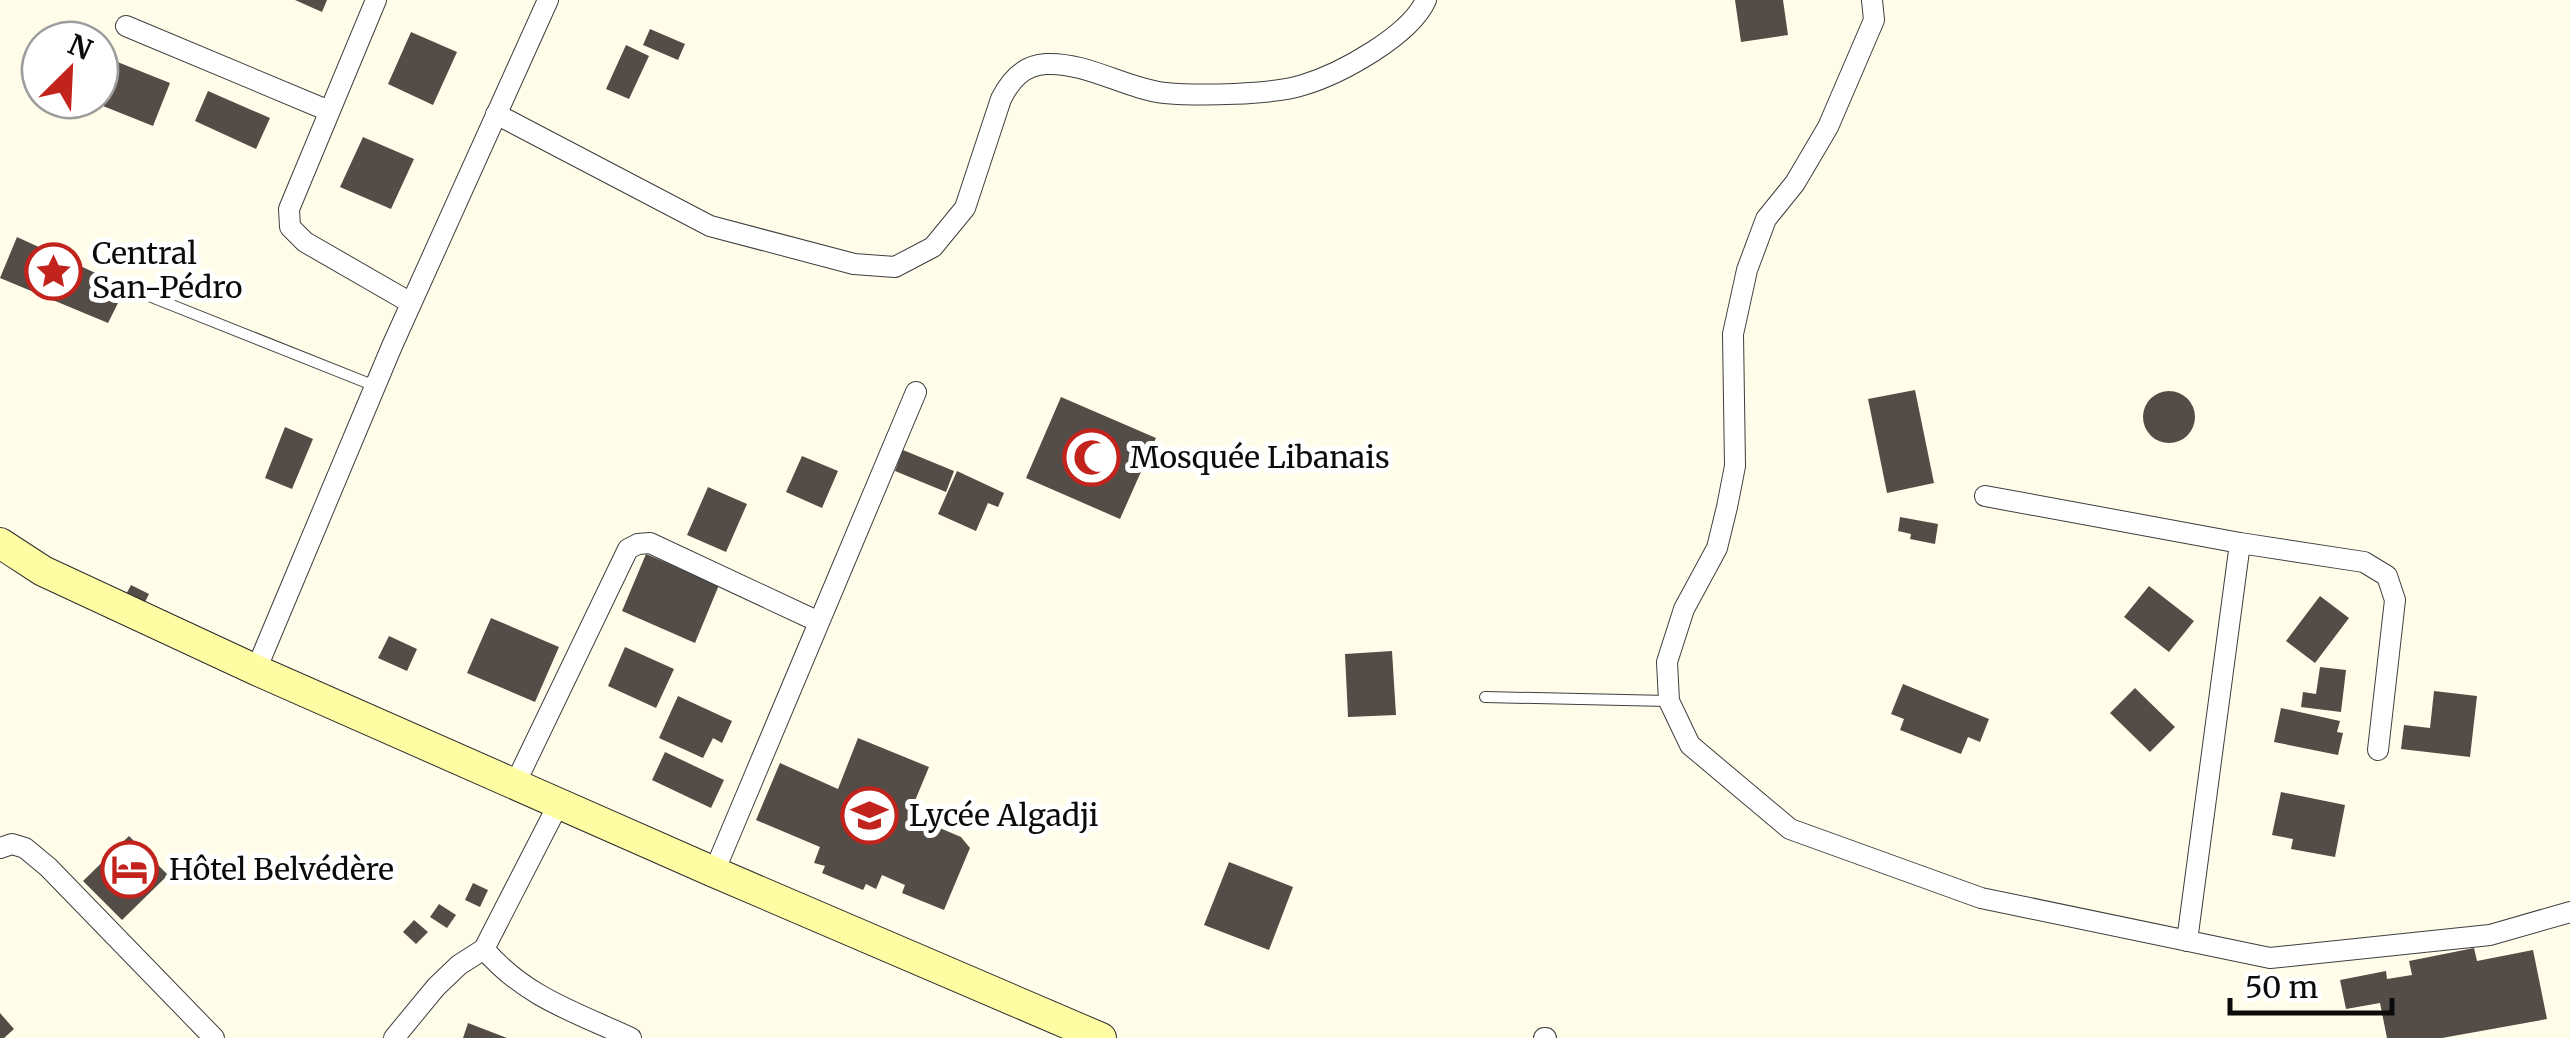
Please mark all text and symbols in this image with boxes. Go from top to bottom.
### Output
north arrow [20,20,120,120]
text: N [63,26,98,68]
place label: Central San-Pédro [92,234,243,306]
place icon: Central San-Pédro [23,241,83,301]
mosque icon: Mosquée Libanais [1061,428,1121,488]
place label: Mosquée Libanais [1130,438,1390,476]
school or university icon: Lycée Algadji [840,786,900,846]
place label: Lycée Algadji [909,796,1098,834]
hotel icon: Hôtel Belvédère [100,840,160,900]
place label: Hôtel Belvédère [169,850,394,888]
scale bar [2230,953,2392,1015]
text: 50 m [2245,968,2318,1006]

